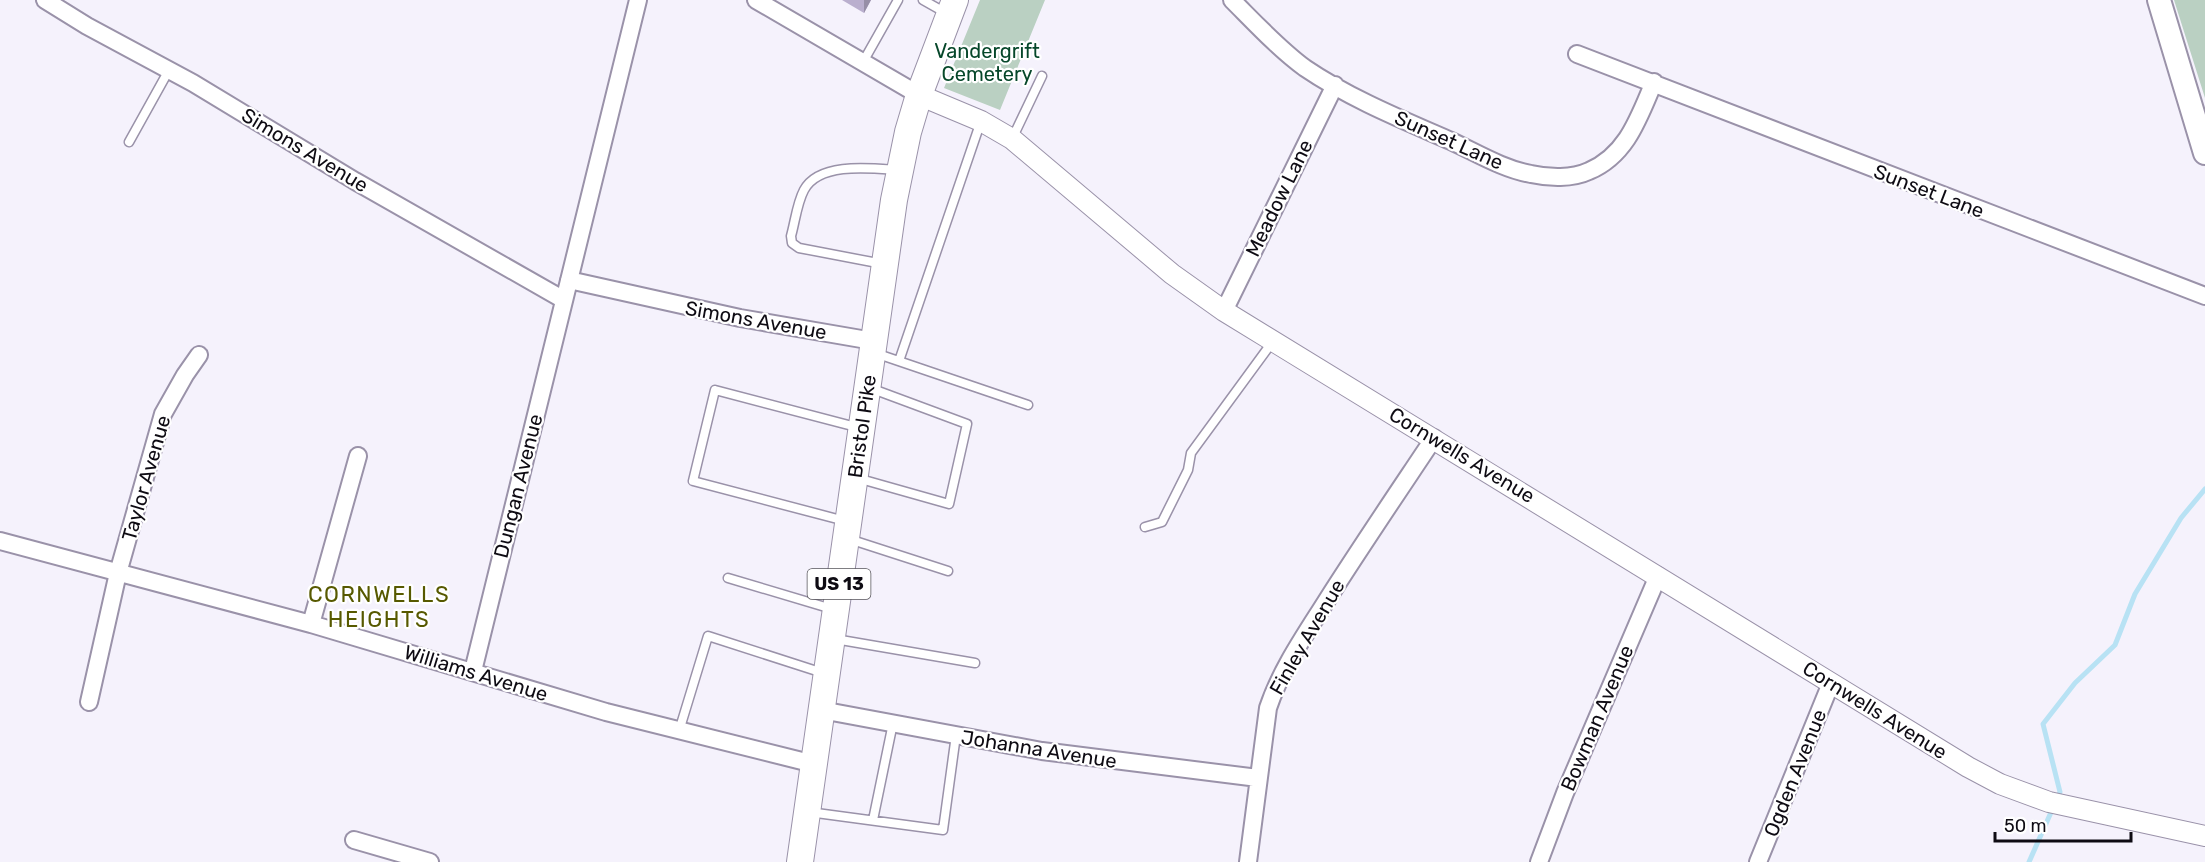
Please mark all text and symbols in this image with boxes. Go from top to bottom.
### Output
park label: Vandergrift Cemetery [934,39,1040,86]
street label: Simons Avenue [237,103,373,197]
street label: Sunset Lane [1391,105,1507,175]
street label: Meadow Lane [1240,136,1318,260]
street label: Sunset Lane [1870,159,1988,223]
street label: Simons Avenue [683,296,829,344]
street label: Bristol Pike [843,373,881,479]
street label: Cornwells Avenue [1385,402,1539,508]
street label: Taylor Avenue [117,412,175,544]
street label: Dungan Avenue [489,412,547,560]
road number: US 13 [808,569,870,599]
street label: Finley Avenue [1264,575,1350,699]
district label: CORNWELLS HEIGHTS [308,581,450,633]
street label: Williams Avenue [401,640,551,706]
street label: Bowman Avenue [1555,642,1639,794]
street label: Cornwells Avenue [1798,656,1952,764]
street label: Ogden Avenue [1759,706,1831,840]
street label: Johanna Avenue [960,725,1118,773]
scale bar [1995,805,2132,843]
text: 50 m [2004,815,2047,837]

